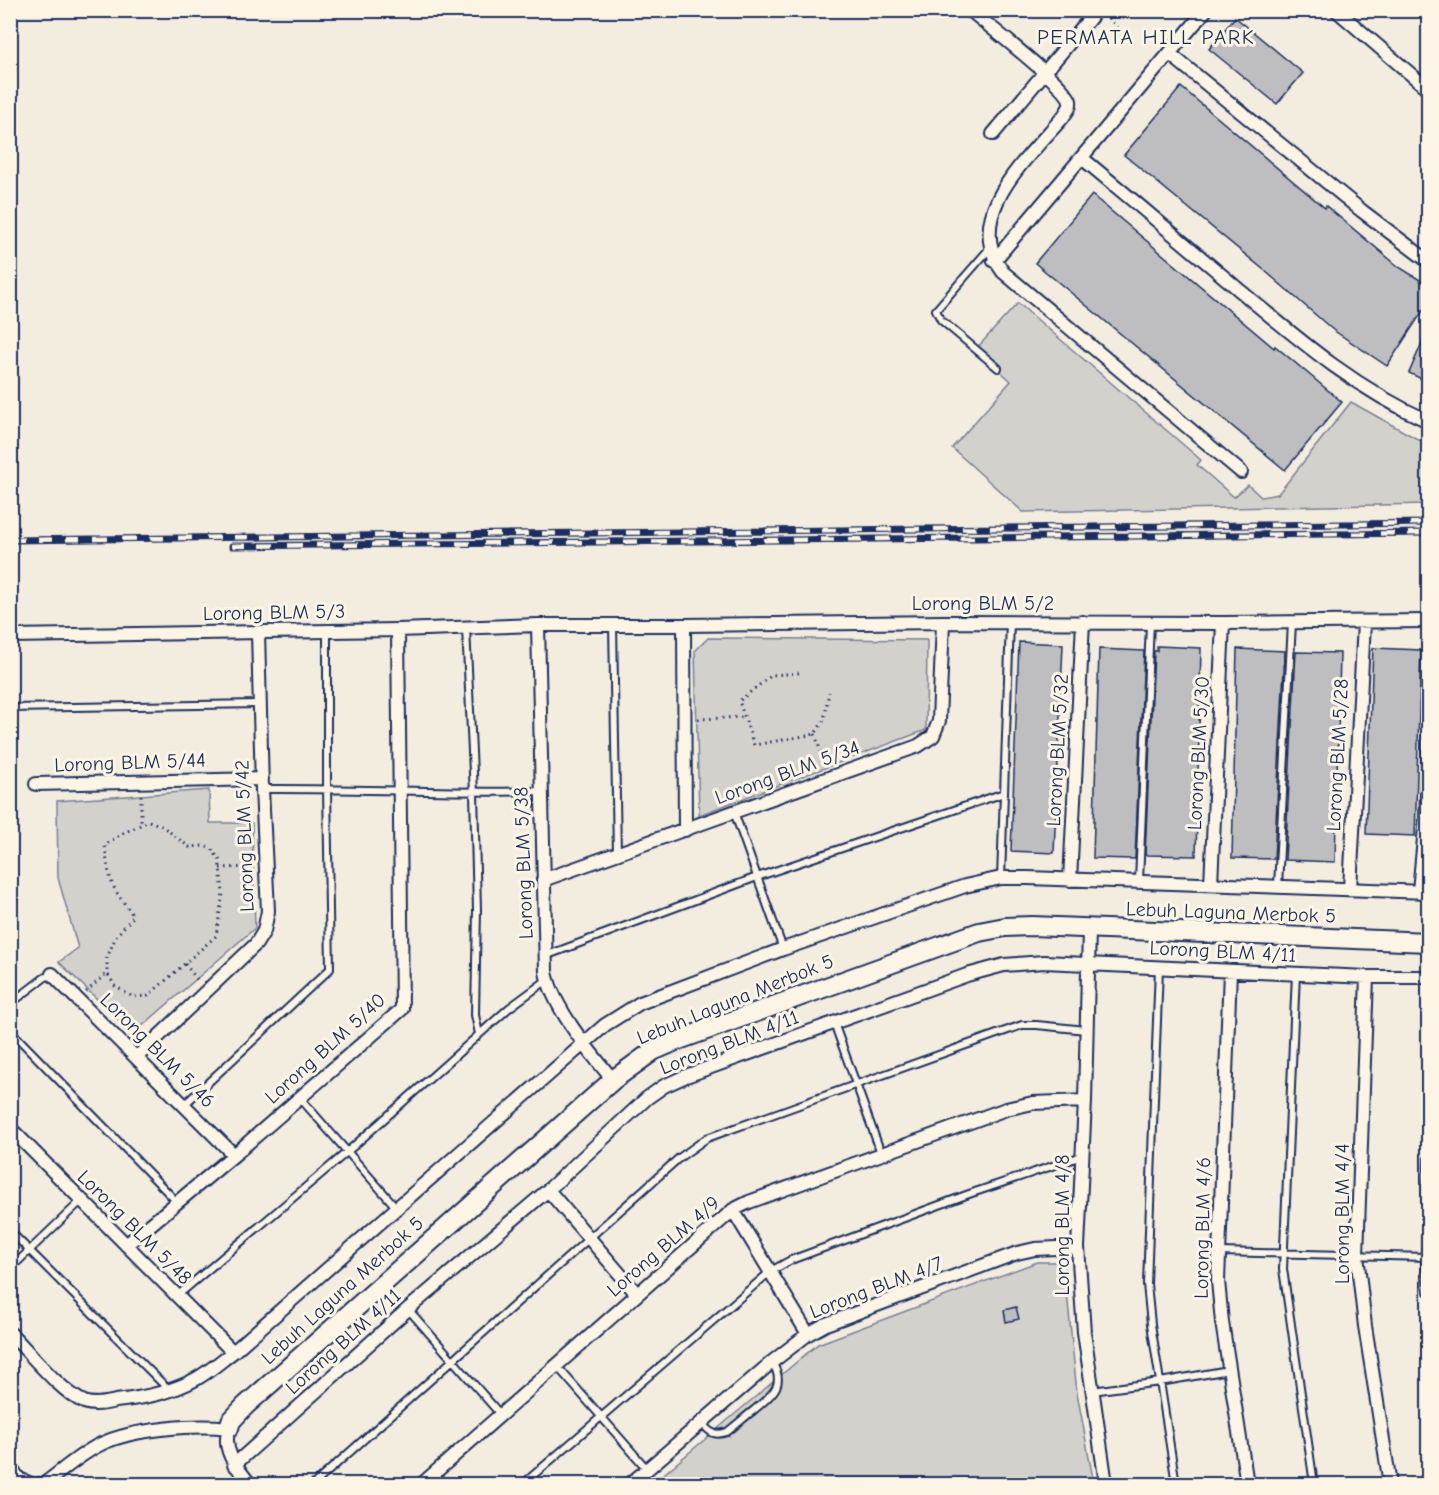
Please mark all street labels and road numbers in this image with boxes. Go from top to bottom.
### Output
street label: Lorong BLM 5/2 [912,592,1054,615]
street label: Lorong BLM 5/3 [203,600,345,625]
street label: Lorong BLM 5/32 [1042,673,1073,827]
street label: Lorong BLM 5/30 [1183,675,1214,831]
street label: Lorong BLM 5/28 [1322,678,1353,832]
street label: Lorong BLM 5/34 [712,736,863,809]
street label: Lorong BLM 5/44 [54,748,206,777]
street label: Lorong BLM 5/42 [230,759,259,912]
street label: Lorong BLM 5/38 [509,786,538,940]
street label: Lebuh Laguna Merbok 5 [1126,897,1336,928]
street label: Lorong BLM 4/11 [1149,936,1297,967]
street label: Lebuh Laguna Merbok 5 [633,949,837,1049]
street label: Lorong BLM 5/46 [96,988,220,1112]
street label: Lorong BLM 5/40 [260,988,390,1108]
street label: Lorong BLM 4/11 [657,1005,802,1080]
street label: Lorong BLM 4/4 [1331,1144,1354,1284]
street label: Lorong BLM 4/8 [1051,1154,1074,1296]
street label: Lorong BLM 4/6 [1190,1157,1215,1299]
street label: Lorong BLM 5/48 [73,1165,197,1289]
street label: Lorong BLM 4/9 [602,1191,724,1302]
street label: Lebuh Laguna Merbok 5 [257,1212,428,1369]
street label: Lorong BLM 4/7 [806,1251,946,1323]
street label: Lorong BLM 4/11 [281,1284,406,1399]

